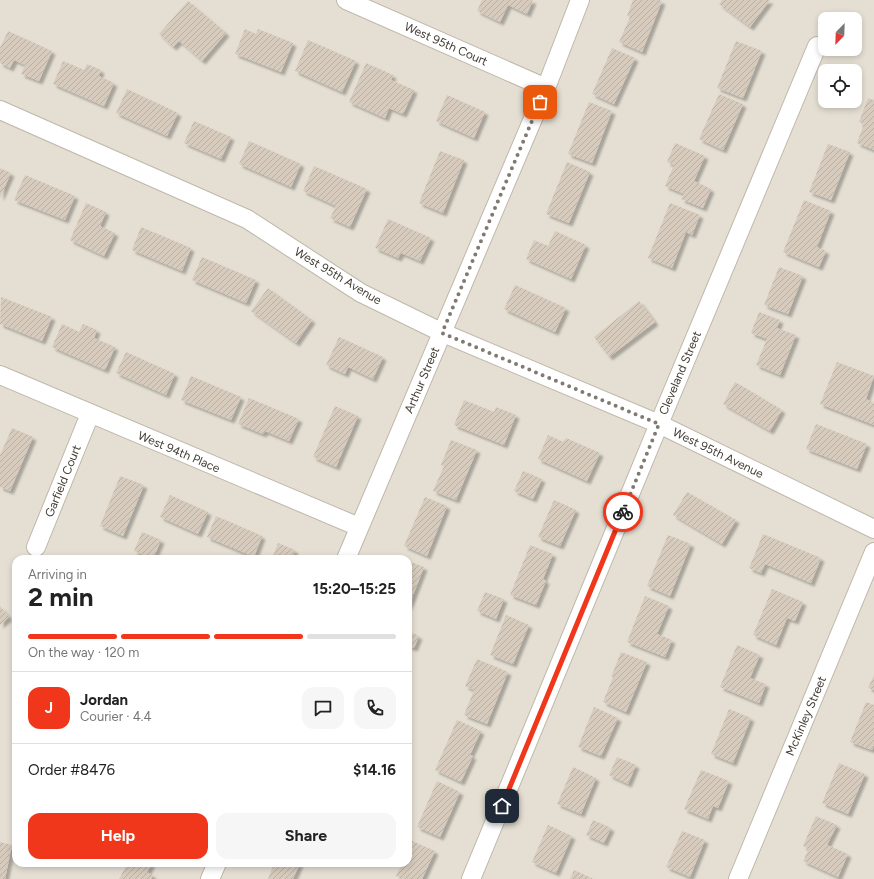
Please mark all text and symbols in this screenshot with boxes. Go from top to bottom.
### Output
north arrow [818,12,862,56]
map controls [818,12,862,108]
street label: West 95th Court [402,19,490,69]
button: locate [818,64,862,108]
pin [523,85,557,119]
icon: bag [529,91,551,113]
street label: West 95th Avenue [292,244,384,308]
street label: Cleveland Street [656,329,704,417]
street label: Arthur Street [402,344,442,415]
street label: West 95th Avenue [670,425,766,481]
street label: West 94th Place [136,428,223,476]
street label: Garfield Court [42,442,84,519]
courier [603,492,643,532]
icon: bike [612,501,634,523]
text: Arriving in [28,567,87,582]
text: 15:20–15:25 [313,580,396,598]
text: 2 min [28,581,94,613]
text: On the way · 120 m [28,645,139,660]
street label: McKinley Street [783,674,829,758]
button: chat [302,687,344,729]
button: phone [354,687,396,729]
text: Jordan [80,691,128,709]
text: J [45,699,53,717]
text: Courier · 4.4 [80,709,152,724]
text: Order #8476 [28,761,115,779]
text: $14.16 [353,761,396,779]
pin [485,789,519,823]
icon: home [491,795,513,817]
button: Help [28,813,208,859]
button: Share [216,813,396,859]

